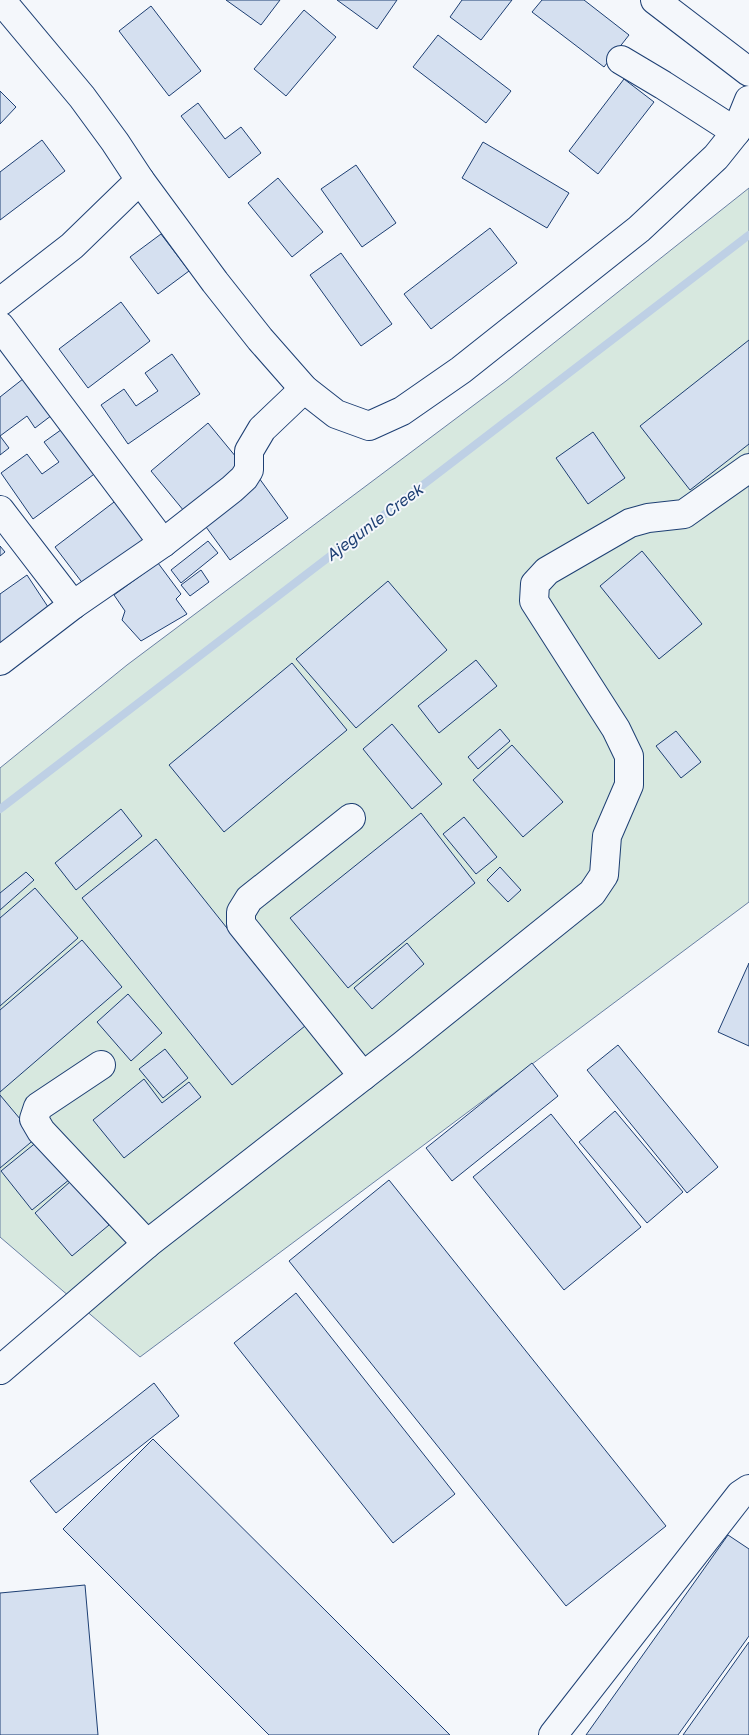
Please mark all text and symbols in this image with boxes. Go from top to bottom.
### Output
water label: Ajegunle Creek [321,478,428,565]

